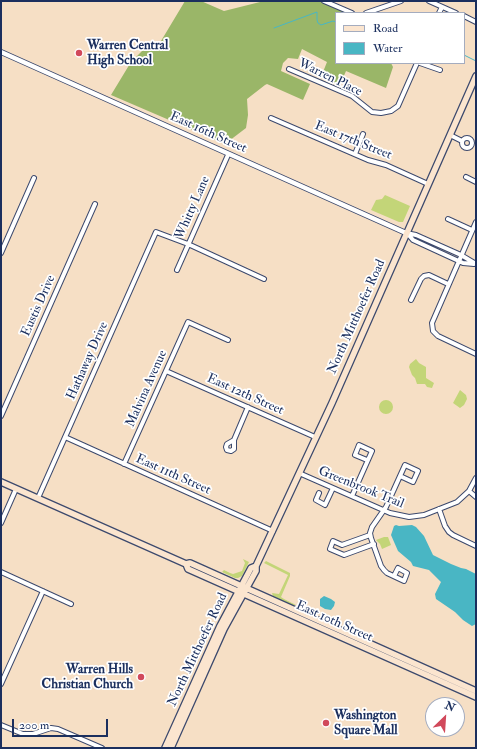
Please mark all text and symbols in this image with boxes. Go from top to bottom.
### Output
legend [335,12,465,64]
text: Road [373,21,398,36]
place label: Warren Central High School [87,38,168,69]
text: Water [373,41,402,56]
marker: Warren Central High School [74,48,84,58]
street label: Warren Place [296,56,364,100]
street label: East 16th Street [167,109,249,157]
street label: East 17th Street [312,118,394,164]
street label: Whitty Lane [172,174,214,242]
street label: North Mitthoefer Road [325,257,389,377]
street label: Eustis Drive [19,273,59,339]
street label: Hathaway Drive [64,320,112,402]
street label: Malvina Avenue [123,348,171,430]
street label: East 12th Street [204,371,286,419]
street label: East 11th Street [133,452,213,498]
street label: Greenbrook Trail [316,464,406,512]
street label: North Mitthoefer Road [165,591,231,709]
street label: East 10th Street [293,598,375,646]
place label: Warren Hills Christian Church [42,662,133,693]
marker: Warren Hills Christian Church [136,672,146,682]
north arrow [425,697,465,737]
text: N [443,699,457,715]
place label: Washington Square Mall [334,708,398,739]
scale bar [14,711,110,737]
text: 200 m [19,718,49,733]
marker: Washington Square Mall [321,718,331,728]

